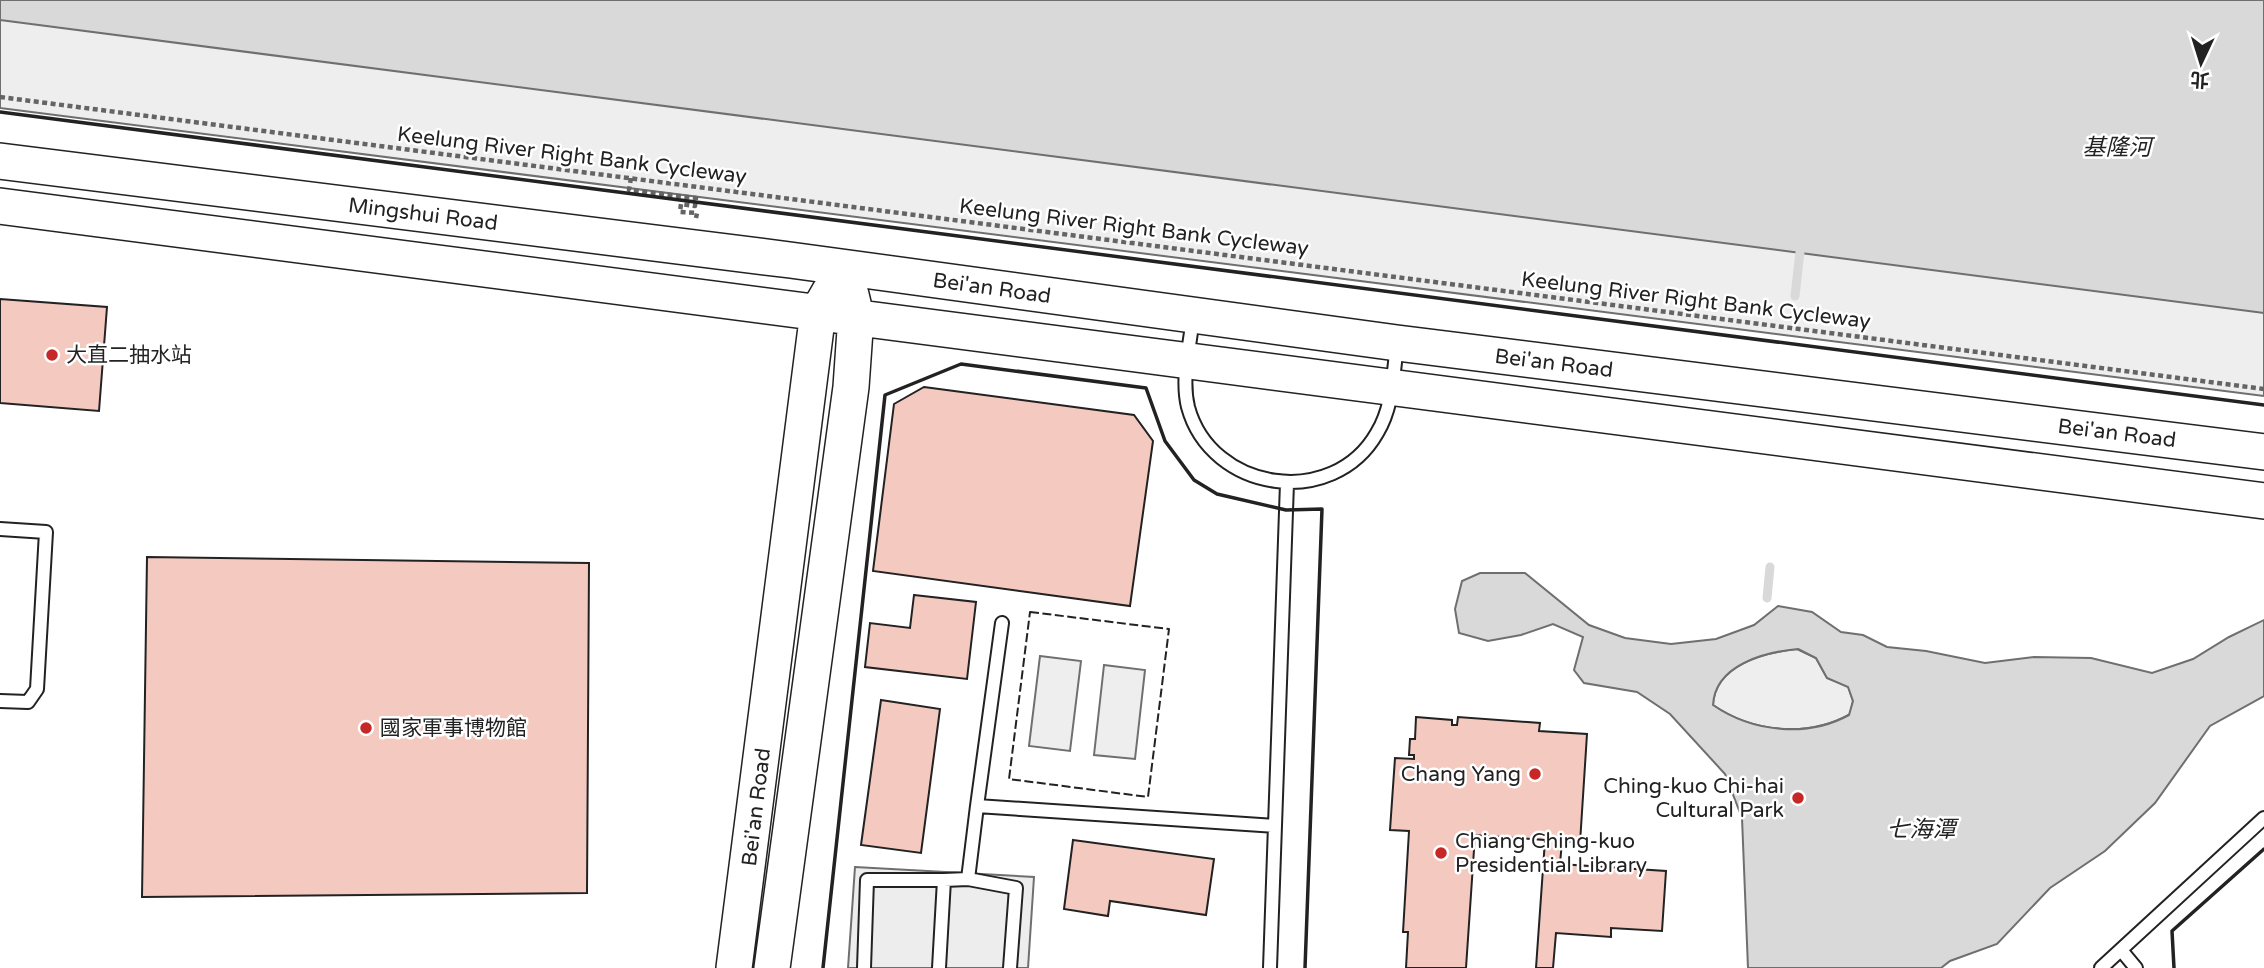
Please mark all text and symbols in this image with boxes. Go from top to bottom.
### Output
north arrow [2166,28,2236,98]
text: 北 [2190,67,2210,91]
street label: Keelung River Right Bank Cycleway [396,122,748,189]
water label: 基隆河 [2083,134,2156,162]
street label: Mingshui Road [347,193,499,236]
street label: Keelung River Right Bank Cycleway [958,194,1310,261]
street label: Keelung River Right Bank Cycleway [1520,267,1872,334]
street label: Bei'an Road [931,268,1053,309]
place label: 大直二抽水站 [66,343,192,368]
street label: Bei'an Road [1493,344,1615,383]
marker: 大直二抽水站 [44,347,60,363]
street label: Bei'an Road [2056,414,2178,453]
place label: 國家軍事博物館 [380,716,527,741]
marker: 國家軍事博物館 [358,720,374,736]
street label: Bei'an Road [737,746,776,868]
place label: Chang Yang [1401,762,1521,787]
marker: Chang Yang [1527,766,1543,782]
place label: Ching-kuo Chi-hai Cultural Park [1603,774,1784,823]
marker: Ching-kuo Chi-hai Cultural Park [1790,790,1806,806]
water label: 七海潭 [1887,816,1960,844]
place label: Chiang Ching-kuo Presidential Library [1455,829,1647,878]
marker: Chiang Ching-kuo Presidential Library [1433,845,1449,861]

